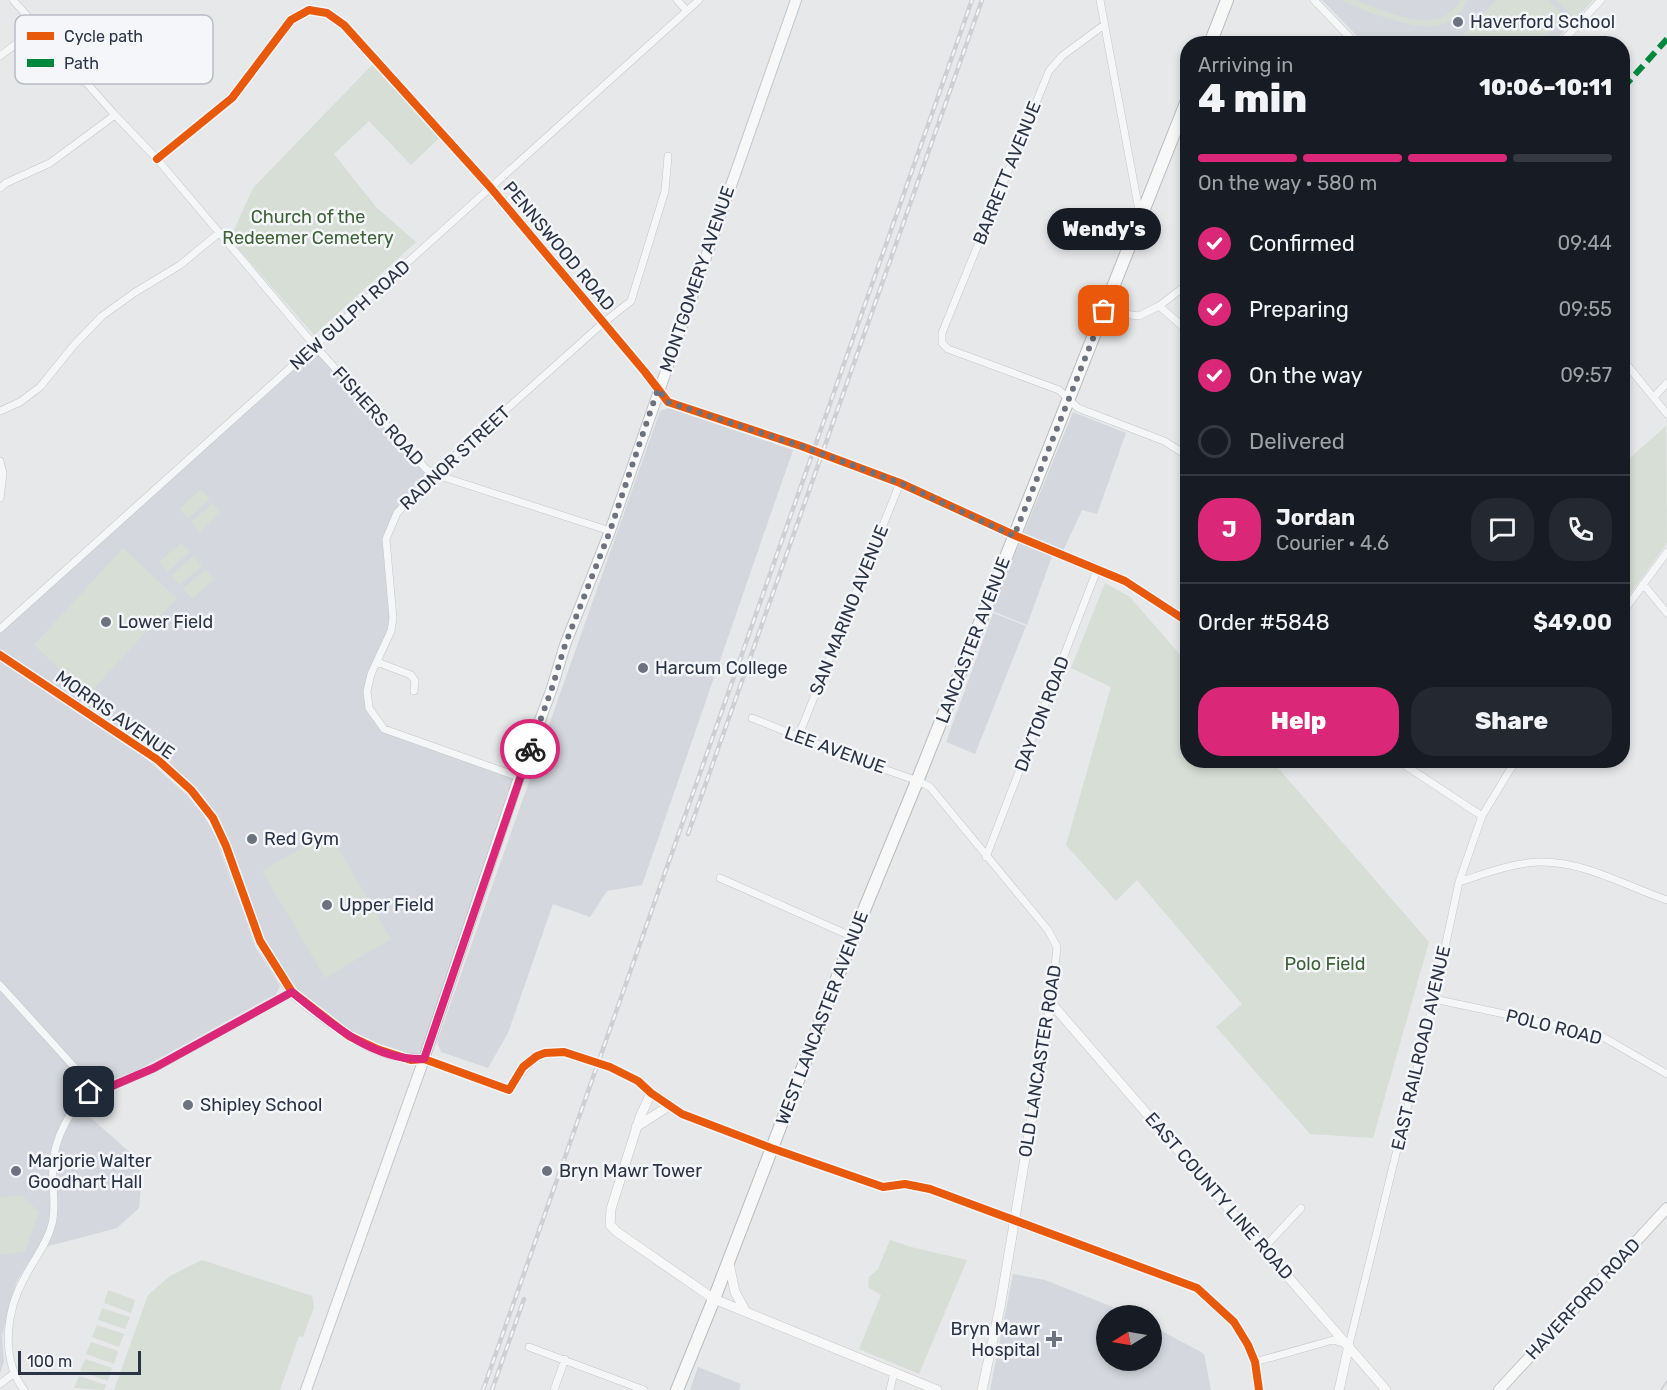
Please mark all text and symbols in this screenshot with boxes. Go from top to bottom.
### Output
place label: Haverford School [1470,11,1615,33]
legend [15,15,213,84]
marker: Haverford School [1451,15,1465,29]
text: Cycle path [64,27,143,46]
text: Arriving in [1198,53,1293,77]
text: Path [64,54,99,73]
text: 10:06–10:11 [1479,74,1612,101]
text: 4 min [1198,76,1307,122]
street label: BARRETT AVENUE [968,98,1046,248]
text: On the way · 580 m [1198,171,1377,195]
street label: PENNSWOOD ROAD [498,177,620,315]
street label: MONTGOMERY AVENUE [655,183,739,375]
park label: Church of the Redeemer Cemetery [222,206,394,249]
callout: Wendy's [1047,209,1161,251]
text: Wendy's [1062,217,1146,241]
icon: check [1198,227,1231,260]
text: Confirmed [1249,230,1355,257]
text: 09:44 [1557,231,1612,255]
street label: NEW GULPH ROAD [285,255,415,375]
pin [1078,285,1129,336]
icon: check [1198,293,1231,326]
icon: bag [1087,294,1120,327]
text: Preparing [1249,296,1349,323]
text: 09:55 [1559,297,1612,321]
icon: check [1198,359,1231,392]
street label: FISHERS ROAD [328,362,428,470]
text: On the way [1249,362,1363,389]
text: 09:57 [1560,363,1612,387]
street label: RADNOR STREET [395,401,515,515]
text: Delivered [1249,428,1345,455]
button: chat [1471,498,1534,561]
button: phone [1549,498,1612,561]
text: Jordan [1276,504,1355,531]
text: J [1222,516,1237,543]
street label: SAN MARINO AVENUE [805,522,893,698]
text: Courier · 4.6 [1276,531,1389,555]
street label: LANCASTER AVENUE [931,554,1015,726]
text: Order #5848 [1198,609,1330,636]
text: $49.00 [1533,609,1612,636]
place label: Lower Field [118,611,213,633]
marker: Lower Field [99,615,113,629]
street label: DAYTON ROAD [1010,653,1074,775]
place label: Harcum College [655,657,788,679]
marker: Harcum College [636,661,650,675]
street label: MORRIS AVENUE [51,666,179,764]
button: Help [1198,687,1399,756]
button: Share [1411,687,1612,756]
courier [500,719,560,779]
street label: LEE AVENUE [782,722,888,778]
icon: bike [514,733,547,766]
place label: Red Gym [264,828,339,850]
marker: Red Gym [245,832,259,846]
place label: Upper Field [339,894,434,916]
marker: Upper Field [320,898,334,912]
street label: WEST LANCASTER AVENUE [771,908,873,1128]
street label: EAST RAILROAD AVENUE [1387,944,1455,1152]
park label: Polo Field [1285,953,1365,975]
street label: OLD LANCASTER ROAD [1014,963,1066,1159]
street label: POLO ROAD [1504,1004,1604,1050]
pin [63,1066,114,1117]
icon: home [72,1075,105,1108]
place label: Shipley School [200,1094,322,1116]
marker: Shipley School [181,1098,195,1112]
street label: EAST COUNTY LINE ROAD [1140,1108,1298,1284]
place label: Marjorie Walter Goodhart Hall [28,1150,152,1193]
place label: Bryn Mawr Tower [559,1160,702,1182]
marker: Marjorie Walter Goodhart Hall [9,1164,23,1178]
marker: Bryn Mawr Tower [540,1164,554,1178]
street label: HAVERFORD ROAD [1521,1234,1645,1364]
north arrow [1096,1305,1162,1371]
map controls [1096,1305,1162,1371]
place label: Bryn Mawr Hospital [950,1318,1040,1361]
marker: Bryn Mawr Hospital [1045,1330,1063,1348]
scale bar [18,1348,141,1376]
text: 100 m [27,1352,72,1371]

